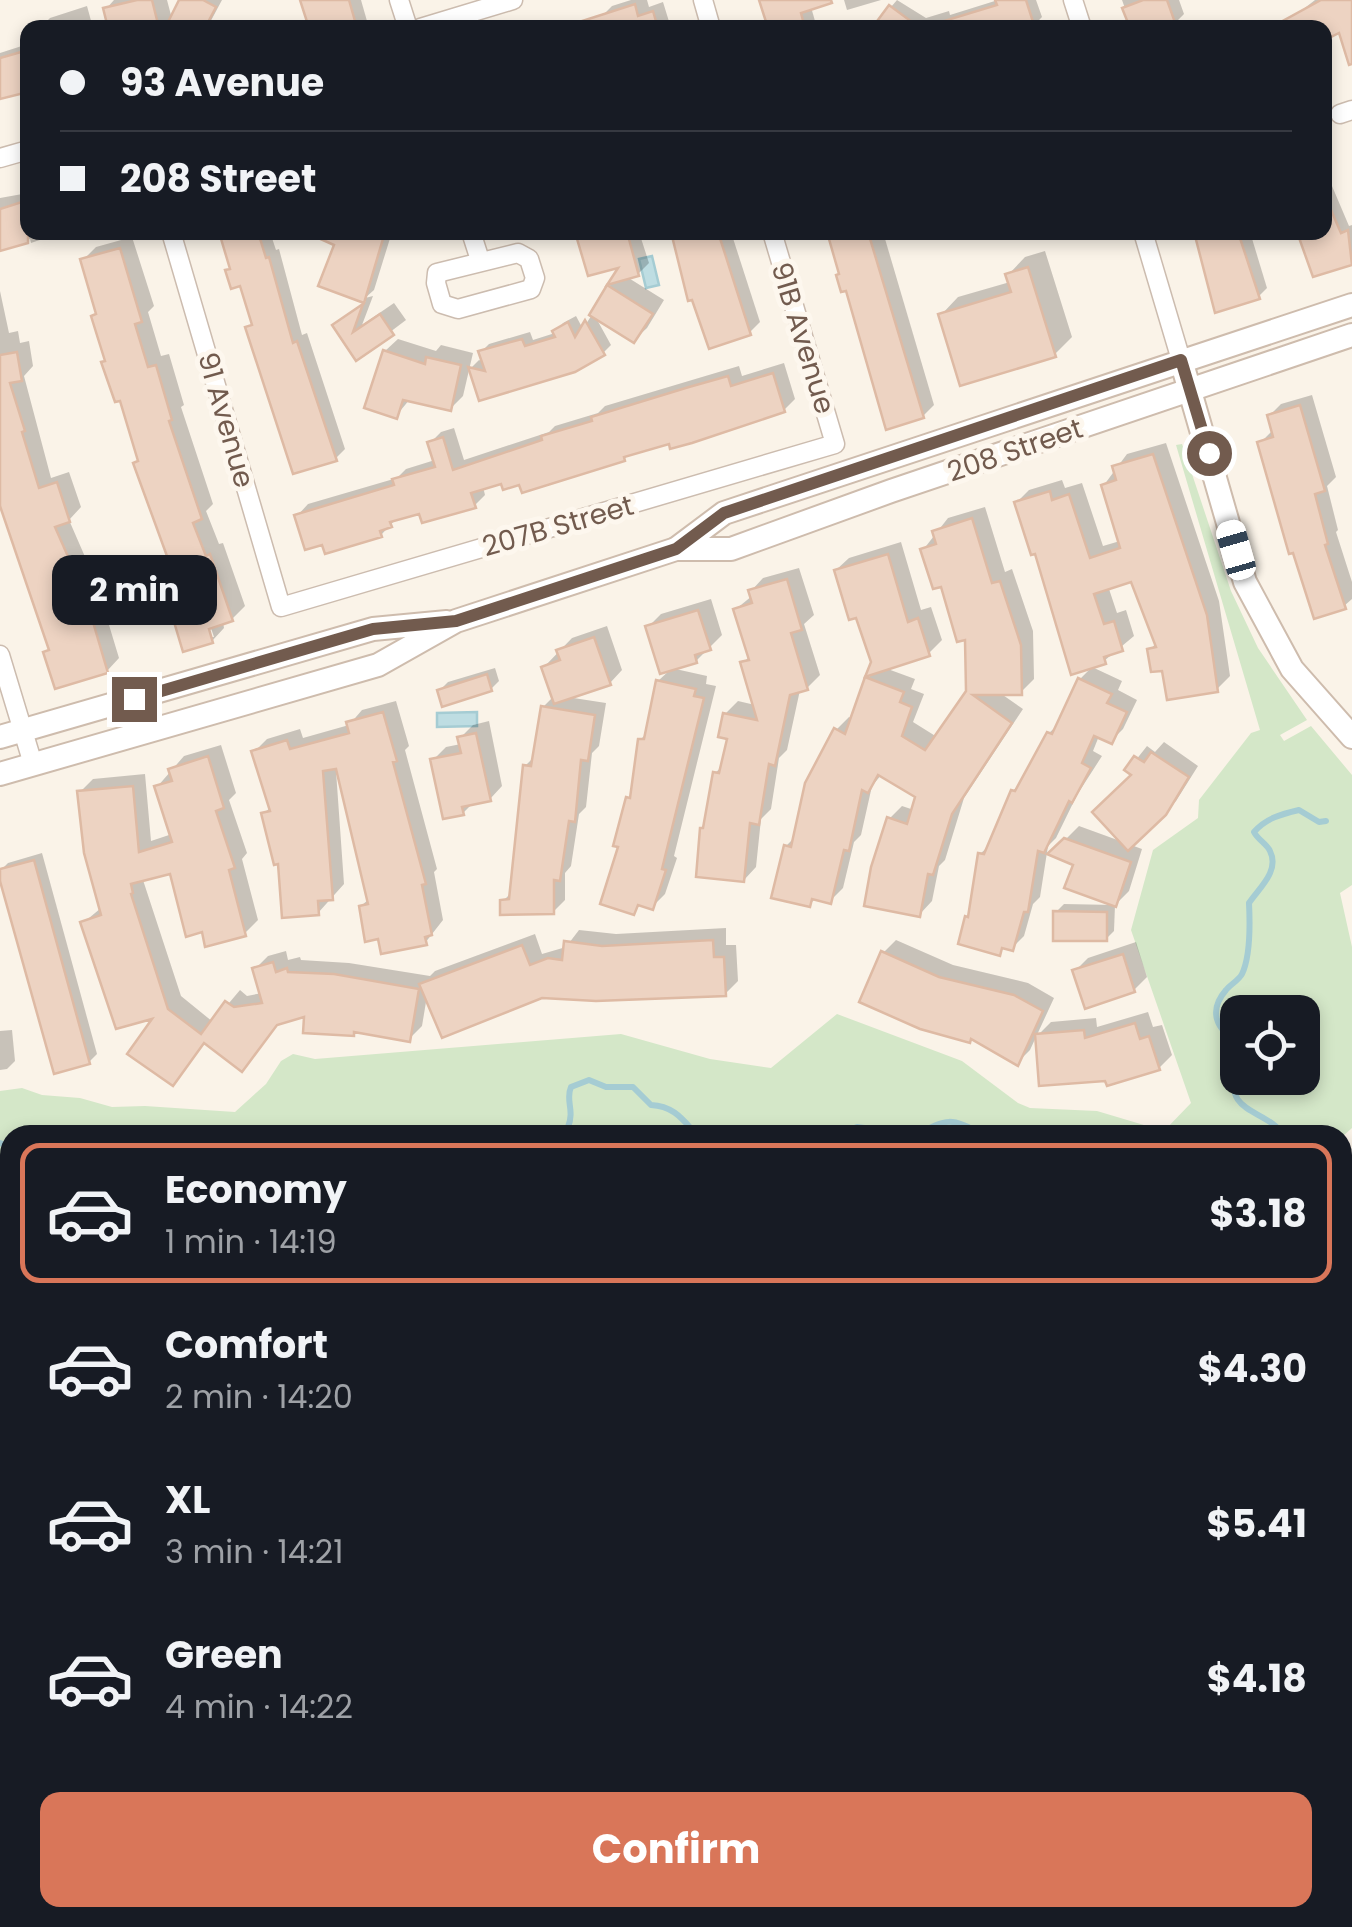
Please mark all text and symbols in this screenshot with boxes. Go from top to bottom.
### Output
text: 93 Avenue [120,56,324,109]
text: 208 Street [120,152,316,205]
street label: 91B Avenue [761,258,845,418]
street label: 91 Avenue [188,348,264,492]
street label: 208 Street [942,409,1088,491]
route start [1187,431,1232,476]
street label: 207B Street [478,486,638,566]
car [1213,517,1259,583]
callout: 2 min [52,554,216,624]
text: 2 min [90,567,179,612]
route end [112,677,157,722]
map controls [1220,995,1320,1095]
button: locate [1220,995,1320,1095]
text: Economy [165,1163,347,1216]
icon: car [45,1168,135,1258]
text: $3.18 [1209,1187,1307,1240]
text: 1 min · 14:19 [165,1219,337,1264]
text: Comfort [165,1318,328,1371]
icon: car [45,1323,135,1413]
text: $4.30 [1198,1342,1307,1395]
text: 2 min · 14:20 [165,1374,353,1419]
text: XL [165,1473,210,1526]
icon: car [45,1478,135,1568]
text: $5.41 [1207,1497,1307,1550]
text: 3 min · 14:21 [165,1529,343,1574]
text: Green [165,1628,283,1681]
icon: car [45,1633,135,1723]
text: $4.18 [1207,1652,1307,1705]
text: 4 min · 14:22 [165,1684,353,1729]
button: Confirm [40,1792,1312,1907]

